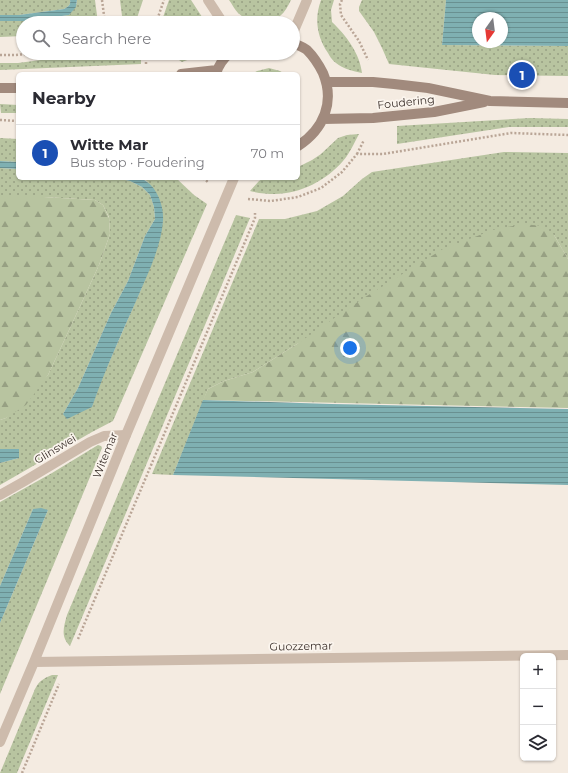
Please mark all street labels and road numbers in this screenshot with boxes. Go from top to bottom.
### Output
street label: Foudering [377,92,435,112]
street label: Witemar [89,430,121,480]
street label: Glinswei [32,431,78,467]
street label: Guozzemar [269,638,333,654]

